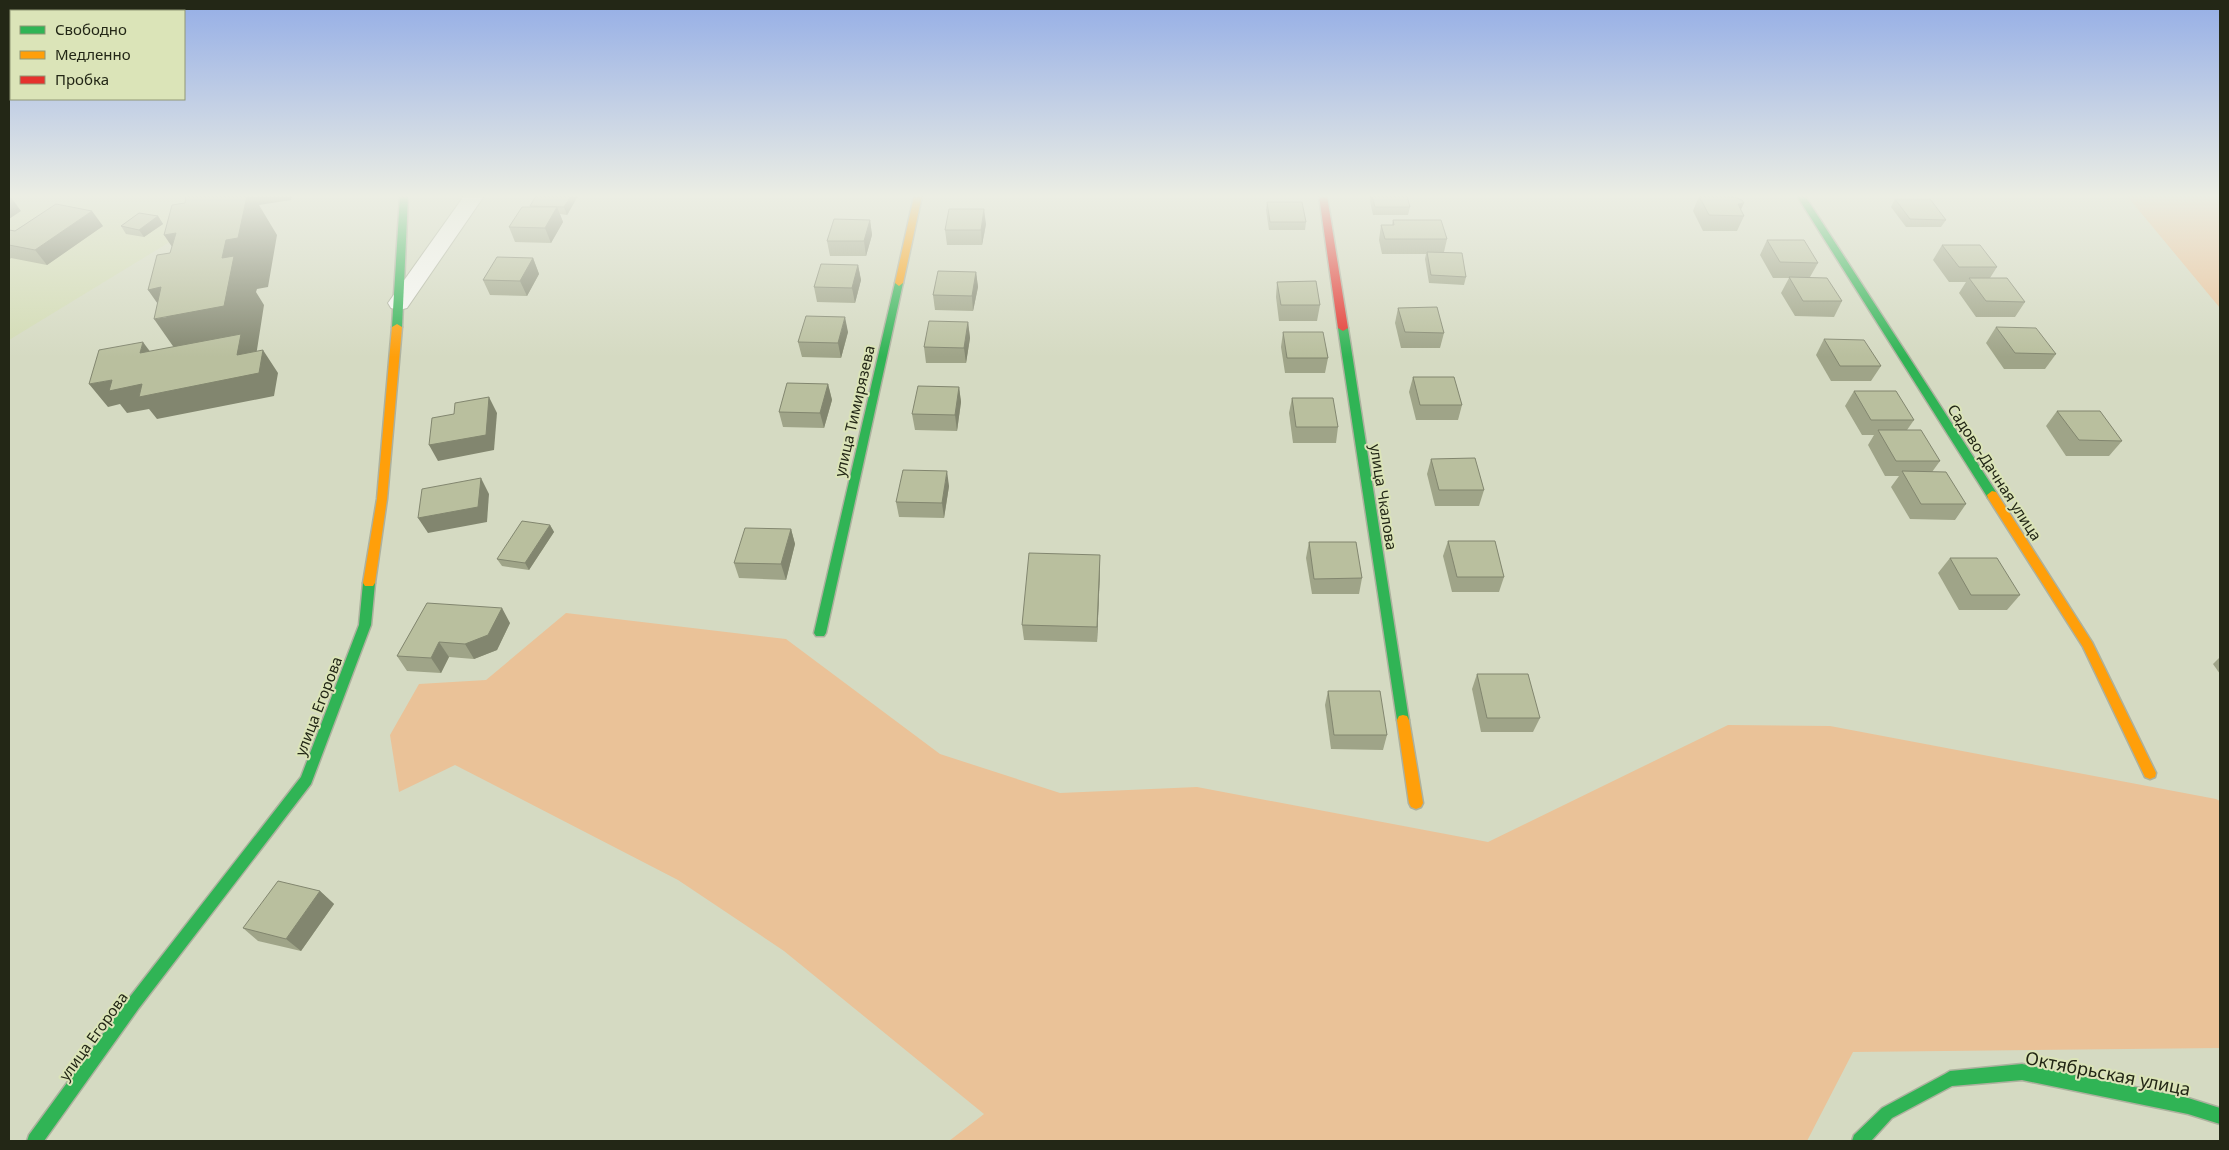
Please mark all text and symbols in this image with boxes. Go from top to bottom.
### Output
legend [10,10,185,100]
text: Свободно [55,19,127,39]
text: Медленно [55,44,131,64]
text: Пробка [55,69,109,89]
street label: улица Тимирязева [829,343,879,479]
street label: Садово-Дачная улица [1943,400,2047,544]
street label: улица Чкалова [1366,443,1402,551]
street label: улица Егорова [290,653,346,759]
street label: улица Егорова [54,988,132,1084]
street label: Октябрьская улица [2023,1045,2193,1101]

